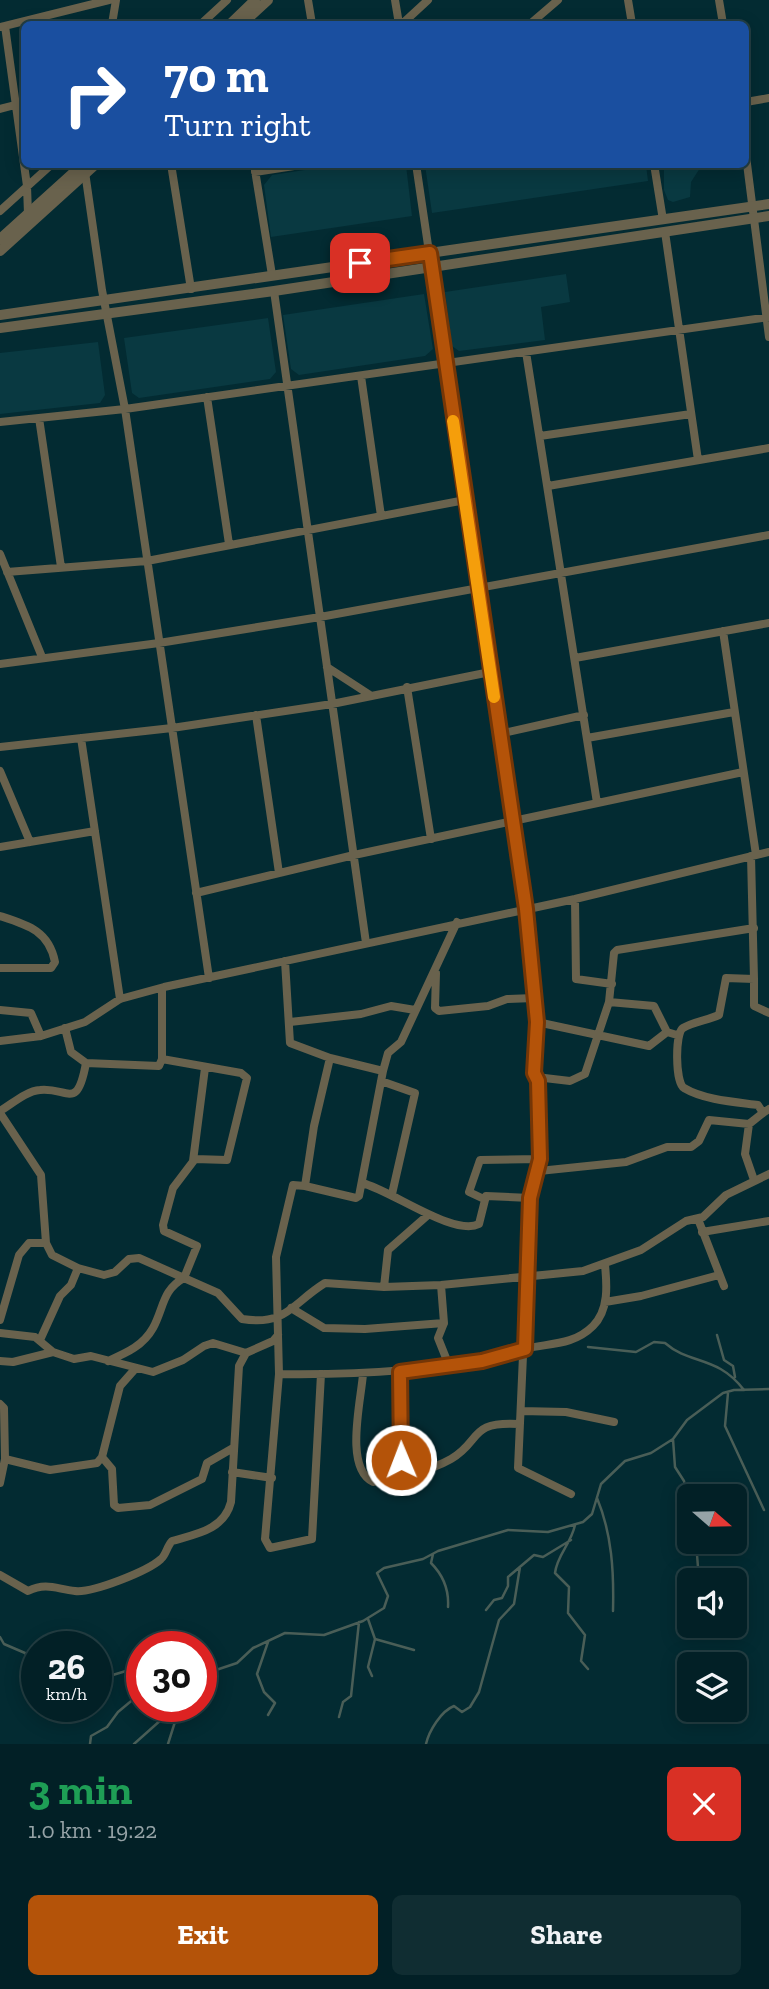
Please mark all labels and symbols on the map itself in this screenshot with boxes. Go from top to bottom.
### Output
pin [330,233,390,293]
position arrow [364,1423,438,1497]
north arrow [677,1484,747,1554]
speed limit sign: 30 [126,1631,217,1722]

